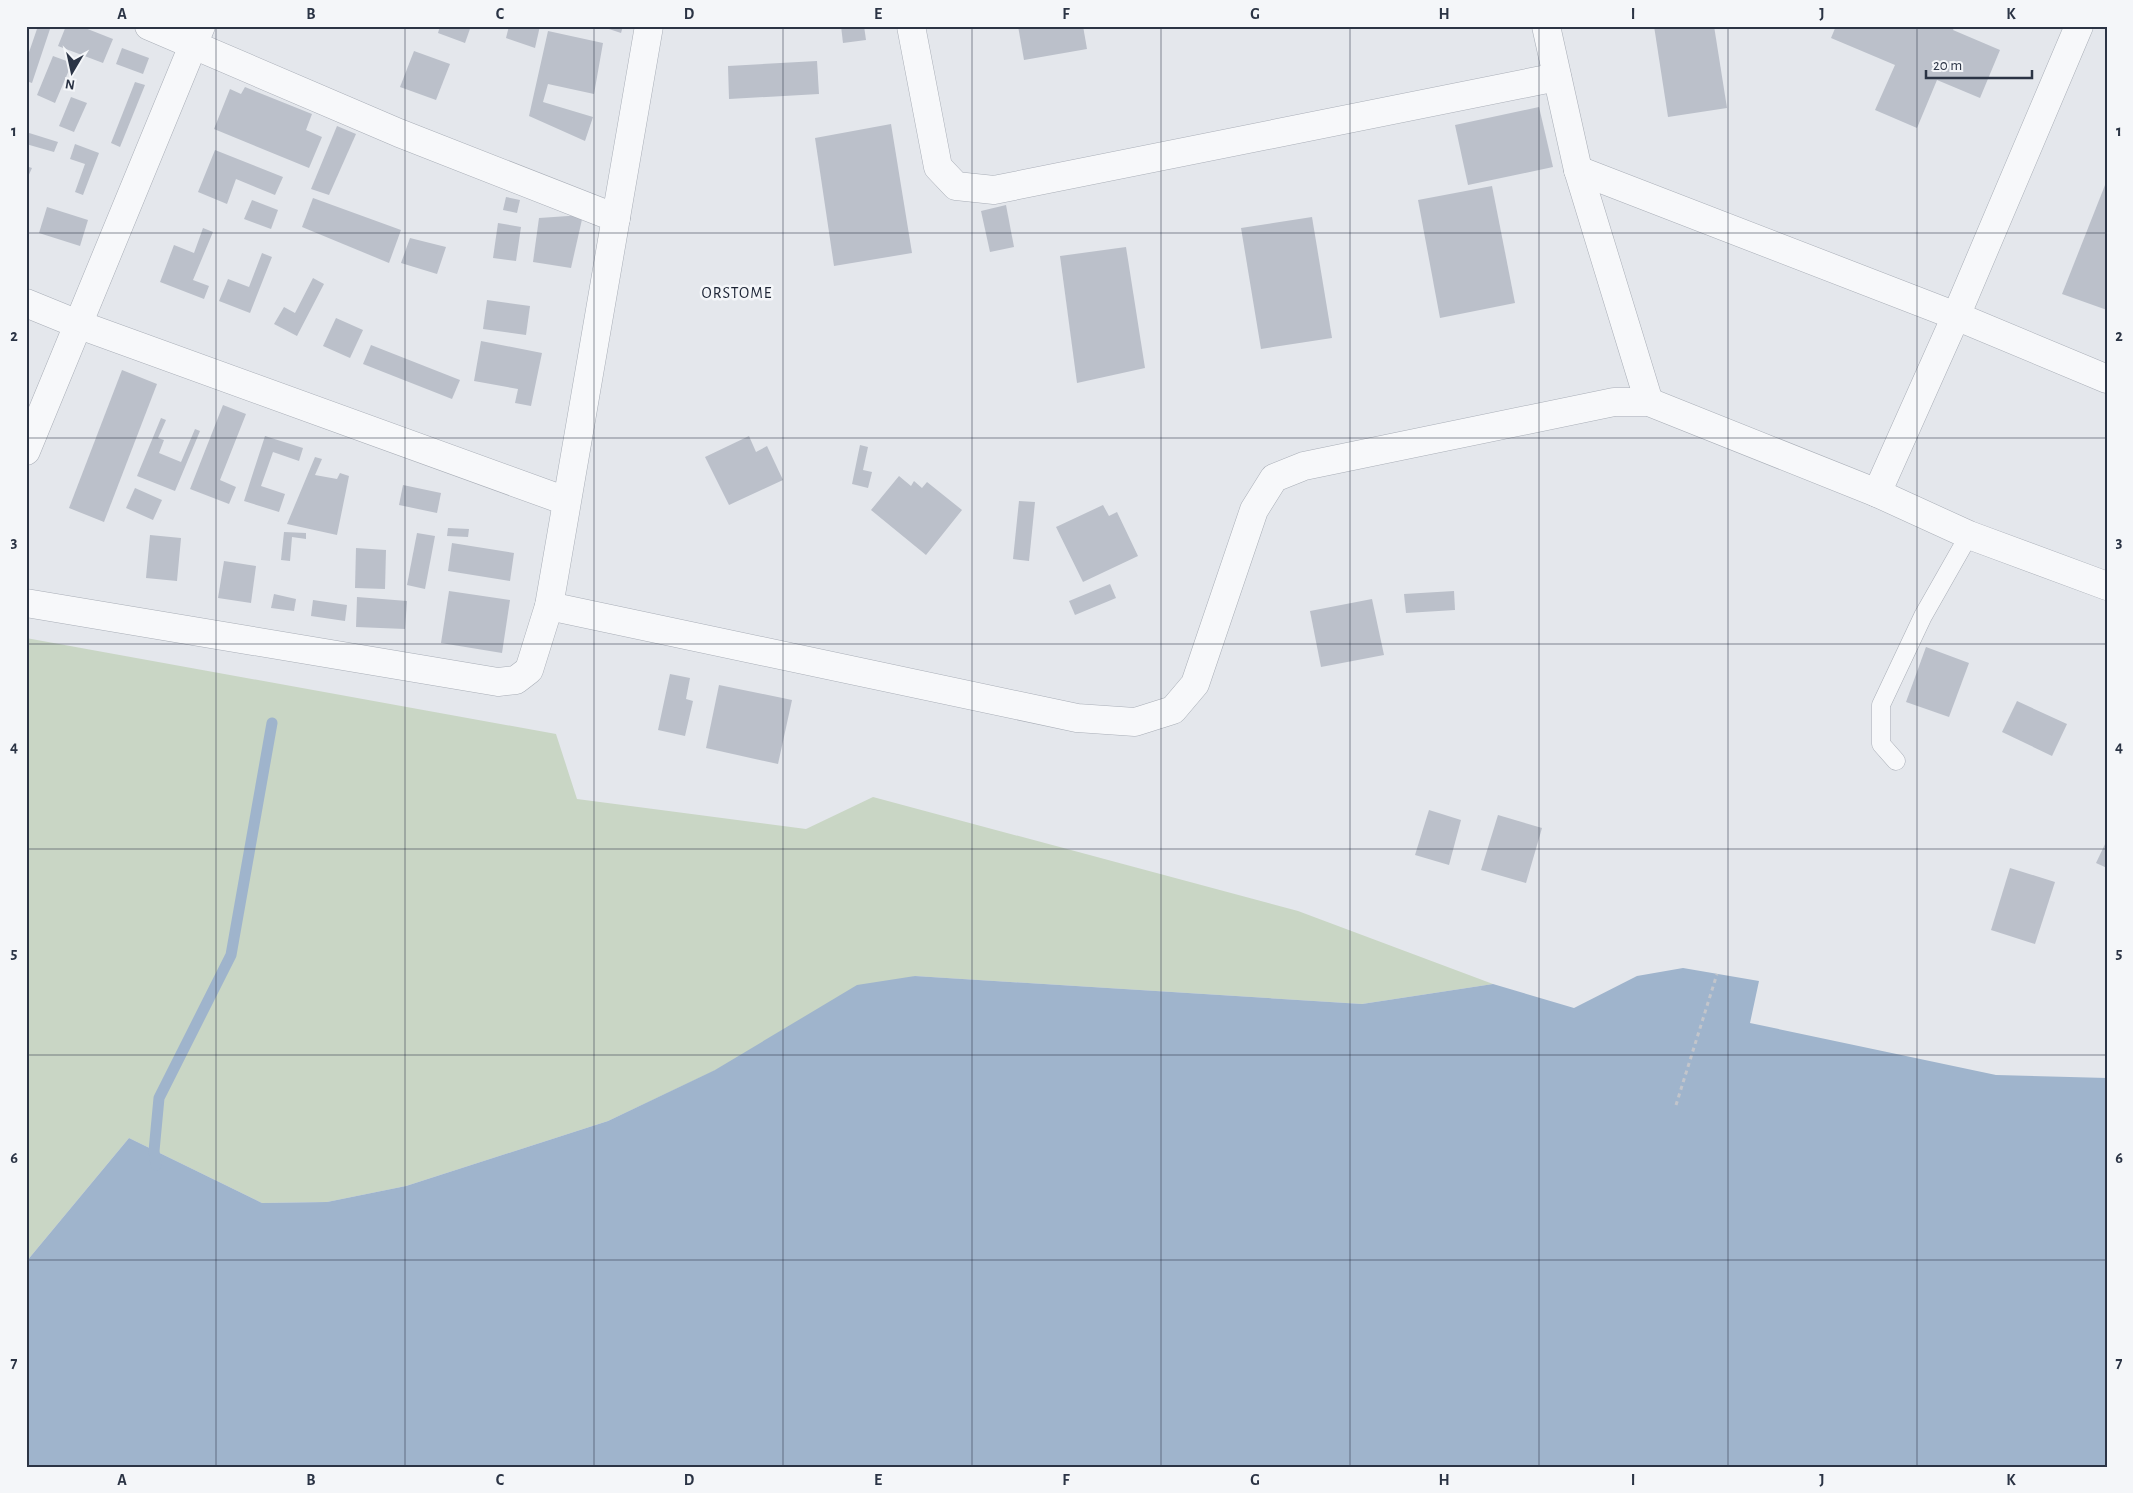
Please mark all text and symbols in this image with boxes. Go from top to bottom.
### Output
text: A [117,6,127,22]
text: B [306,6,316,22]
text: C [496,6,505,22]
text: D [684,6,695,22]
text: E [874,6,882,22]
text: F [1062,6,1070,22]
text: G [1250,6,1260,22]
text: H [1438,6,1450,22]
text: I [1631,6,1635,22]
text: J [1819,6,1825,22]
text: K [2006,6,2016,22]
north arrow [48,48,98,98]
scale bar [1926,48,2032,80]
text: 20 m [1933,58,1962,73]
text: N [64,76,76,92]
text: 1 [11,123,17,139]
text: 1 [2116,123,2122,139]
district label: ORSTOME [701,285,773,301]
text: 2 [10,328,18,344]
text: 2 [2115,328,2123,344]
text: 3 [11,534,18,550]
text: 3 [2116,534,2123,550]
text: 4 [10,739,18,755]
text: 4 [2115,739,2123,755]
text: 5 [11,945,18,961]
text: 5 [2116,945,2123,961]
text: 6 [10,1150,18,1166]
text: 6 [2115,1150,2123,1166]
text: 7 [11,1355,18,1371]
text: 7 [2116,1355,2123,1371]
text: A [117,1472,127,1488]
text: B [306,1472,316,1488]
text: C [496,1472,505,1488]
text: D [684,1472,695,1488]
text: E [874,1472,882,1488]
text: F [1062,1472,1070,1488]
text: G [1250,1472,1260,1488]
text: H [1438,1472,1450,1488]
text: I [1631,1472,1635,1488]
text: J [1819,1472,1825,1488]
text: K [2006,1472,2016,1488]

